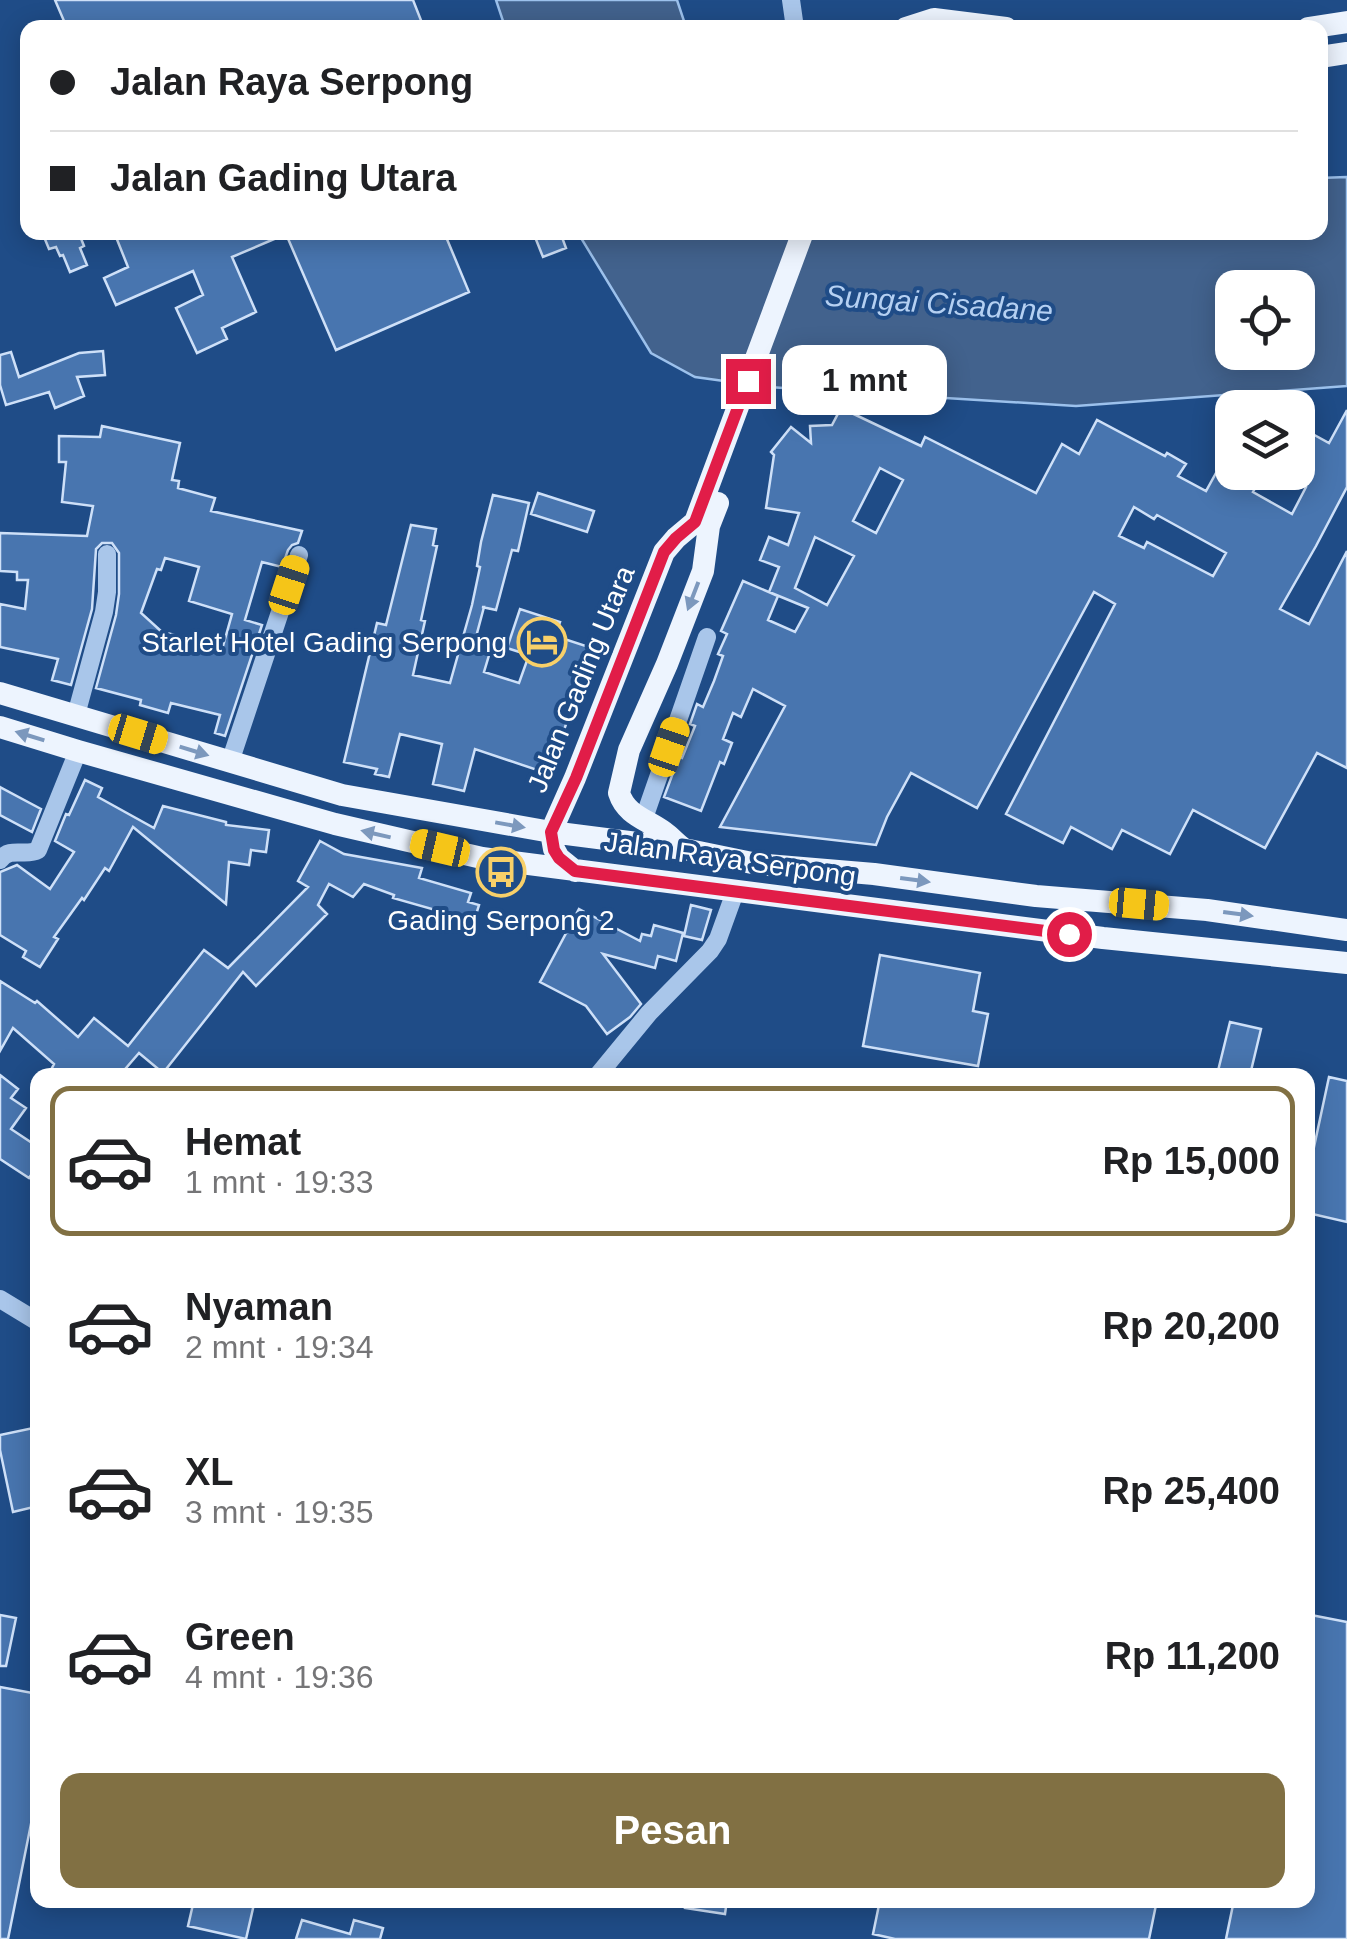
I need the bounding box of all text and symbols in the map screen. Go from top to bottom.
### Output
text: Jalan Raya Serpong [110,61,473,103]
text: Jalan Gading Utara [110,157,456,199]
map controls [1215,270,1315,490]
button: locate [1215,270,1315,370]
water label: Sungai Cisadane [824,279,1054,327]
callout: 1 mnt [783,346,948,416]
route end [726,359,771,404]
text: 1 mnt [822,362,907,398]
button: layers [1215,390,1315,490]
car [265,552,313,618]
street label: Jalan Gading Utara [521,561,641,797]
one-way arrow [684,581,700,611]
hotel icon: Starlet Hotel Gading Serpong [516,616,568,668]
place label: Starlet Hotel Gading Serpong [141,627,507,658]
car [105,711,171,757]
car [645,714,693,780]
one-way arrow [14,728,44,743]
one-way arrow [179,744,210,759]
one-way arrow [495,817,526,833]
one-way arrow [360,825,391,841]
street label: Jalan Raya Serpong [602,826,858,892]
car [407,827,473,869]
bus stop icon: Gading Serpong 2 [475,846,527,898]
one-way arrow [900,872,932,888]
car [1108,886,1170,922]
place label: Gading Serpong 2 [387,905,615,936]
one-way arrow [1223,907,1255,923]
route start [1047,912,1092,957]
icon: car [65,1116,155,1206]
text: Hemat [185,1121,301,1163]
text: Rp 15,000 [1103,1140,1280,1182]
text: 1 mnt · 19:33 [185,1164,374,1200]
icon: car [65,1281,155,1371]
text: Nyaman [185,1286,333,1328]
text: Rp 20,200 [1103,1305,1280,1347]
text: 2 mnt · 19:34 [185,1329,374,1365]
icon: car [65,1446,155,1536]
text: XL [185,1451,234,1493]
text: Rp 25,400 [1103,1470,1280,1512]
text: 3 mnt · 19:35 [185,1494,374,1530]
icon: car [65,1611,155,1701]
text: Green [185,1616,295,1658]
text: Rp 11,200 [1105,1635,1280,1677]
text: 4 mnt · 19:36 [185,1659,374,1695]
button: Pesan [60,1773,1285,1888]

